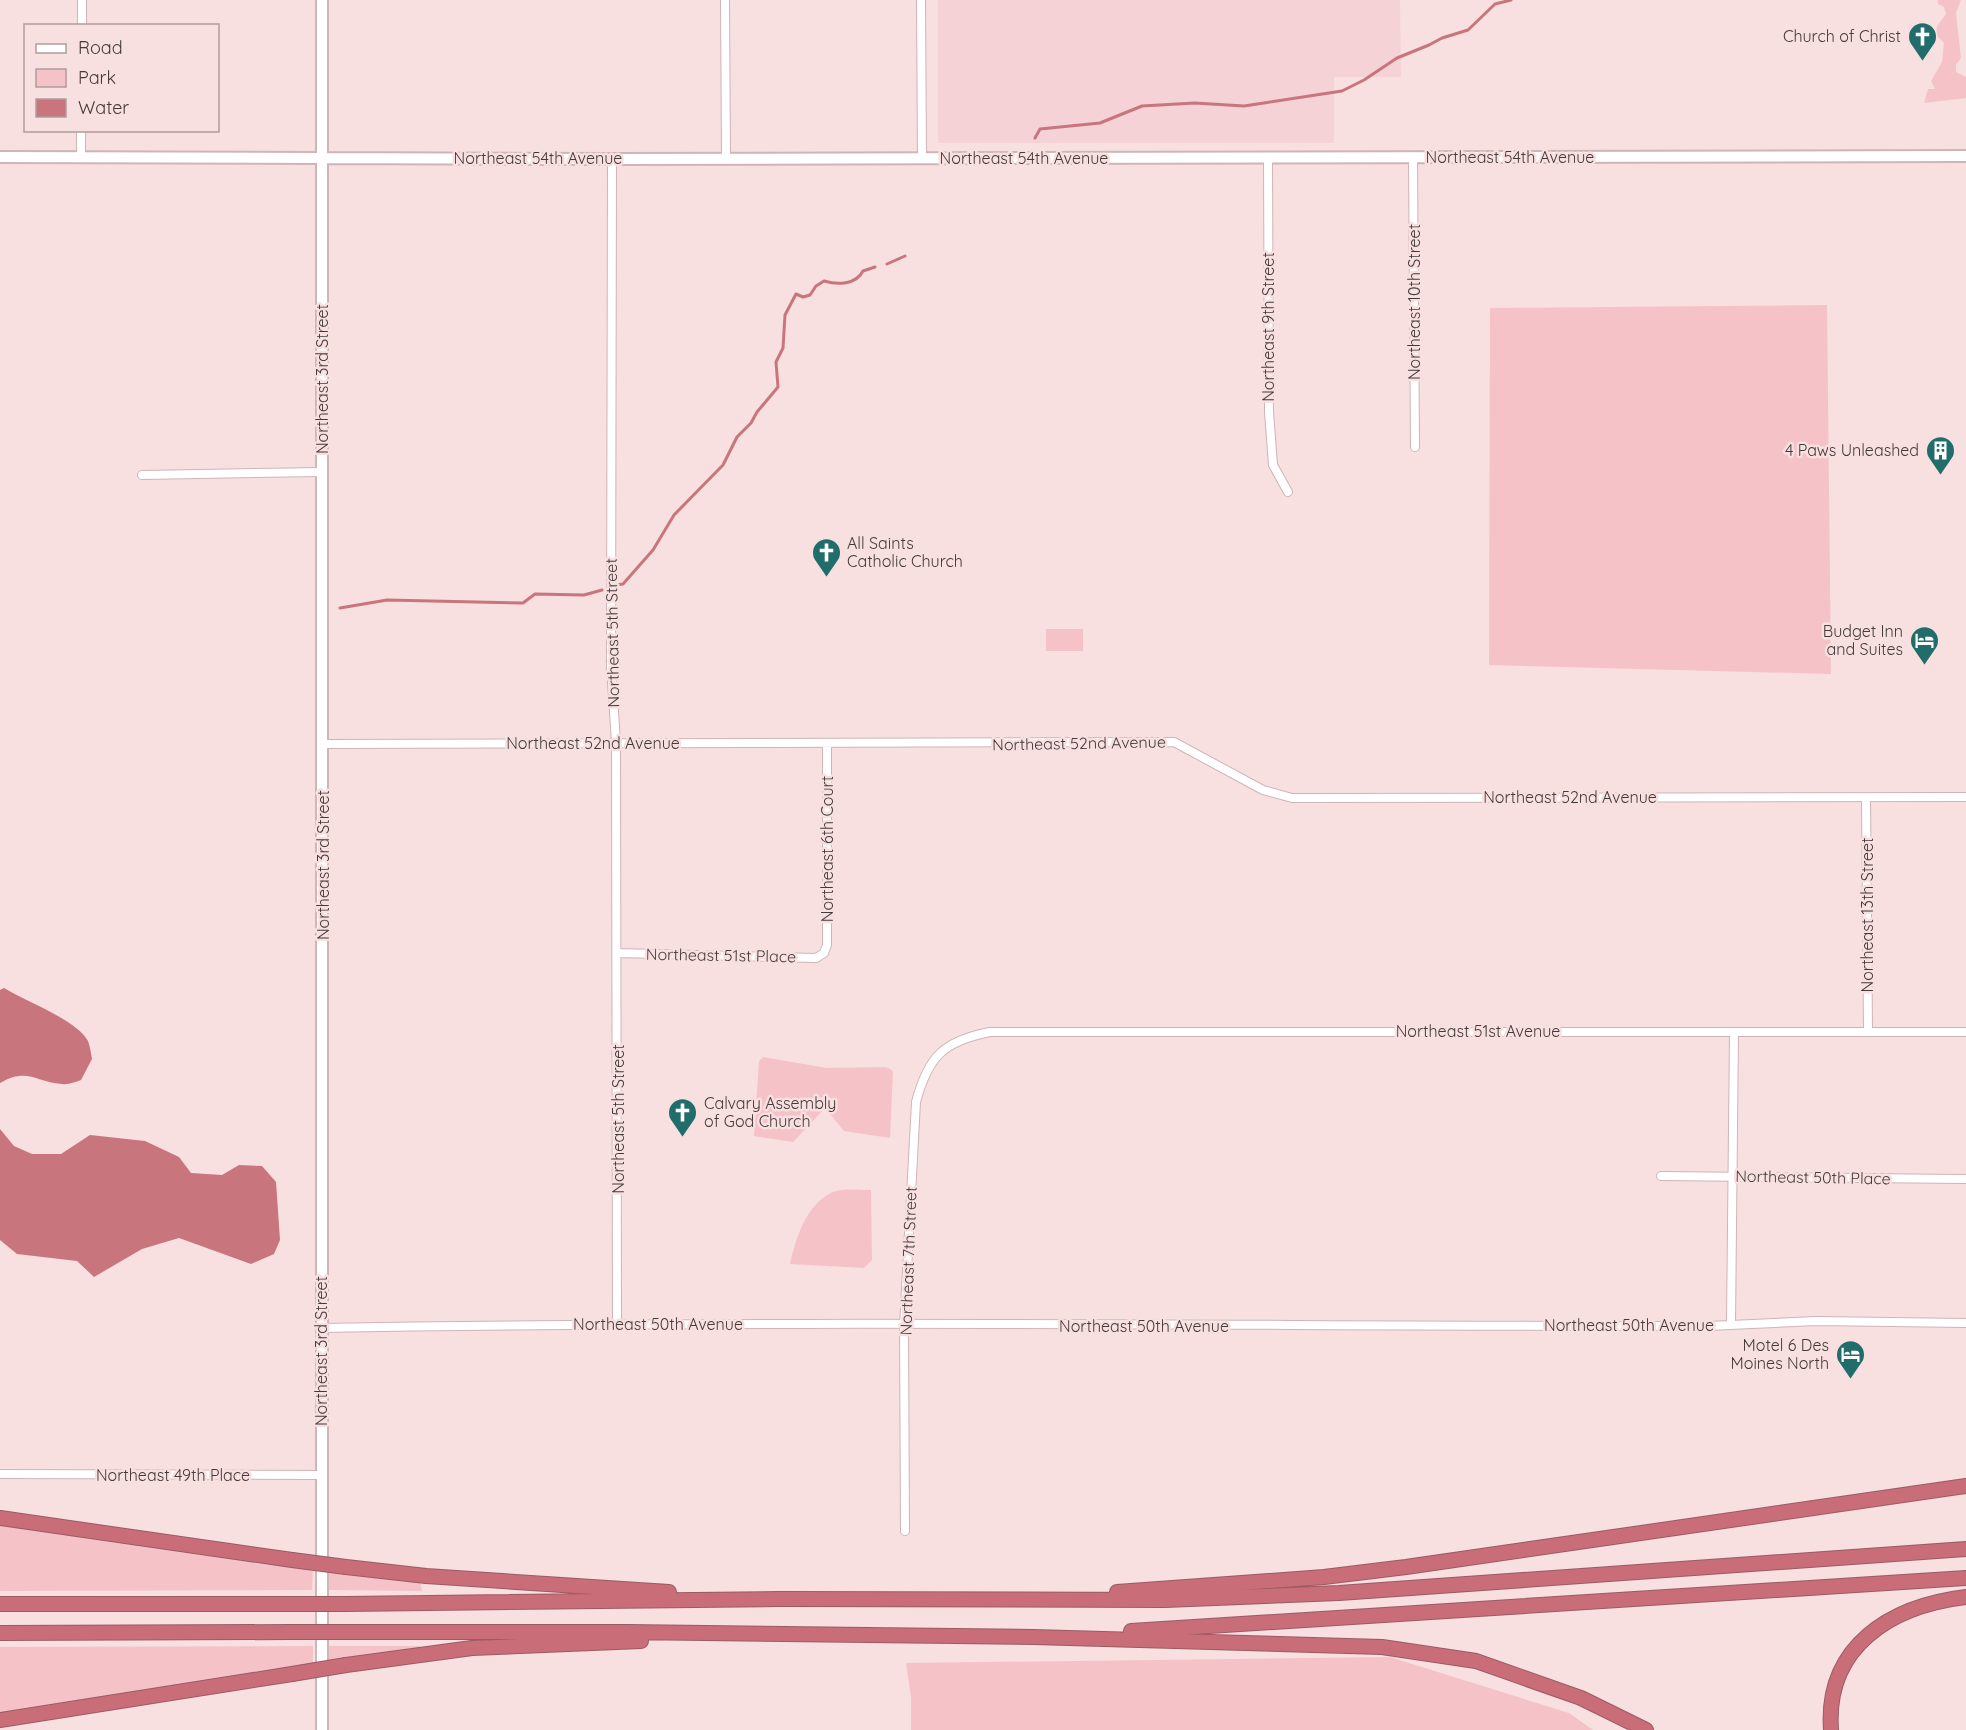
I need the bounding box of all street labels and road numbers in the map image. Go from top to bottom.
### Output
street label: Northeast 54th Avenue [1426,147,1594,167]
street label: Northeast 54th Avenue [454,148,622,168]
street label: Northeast 54th Avenue [940,148,1108,168]
street label: Northeast 10th Street [1404,224,1424,380]
street label: Northeast 9th Street [1258,252,1278,402]
street label: Northeast 3rd Street [312,304,332,454]
street label: Northeast 5th Street [601,558,623,708]
street label: Northeast 52nd Avenue [992,731,1166,755]
street label: Northeast 52nd Avenue [506,733,680,753]
street label: Northeast 6th Court [817,776,837,922]
street label: Northeast 52nd Avenue [1483,787,1657,807]
street label: Northeast 3rd Street [313,790,333,940]
street label: Northeast 13th Street [1857,838,1877,993]
street label: Northeast 51st Place [646,944,796,966]
street label: Northeast 51st Avenue [1396,1021,1560,1041]
street label: Northeast 5th Street [608,1044,628,1194]
street label: Northeast 50th Place [1735,1166,1891,1188]
street label: Northeast 7th Street [895,1186,921,1336]
street label: Northeast 3rd Street [311,1276,331,1426]
street label: Northeast 50th Avenue [573,1314,743,1334]
street label: Northeast 50th Avenue [1544,1315,1714,1335]
street label: Northeast 50th Avenue [1059,1316,1229,1336]
street label: Northeast 49th Place [96,1465,250,1485]

